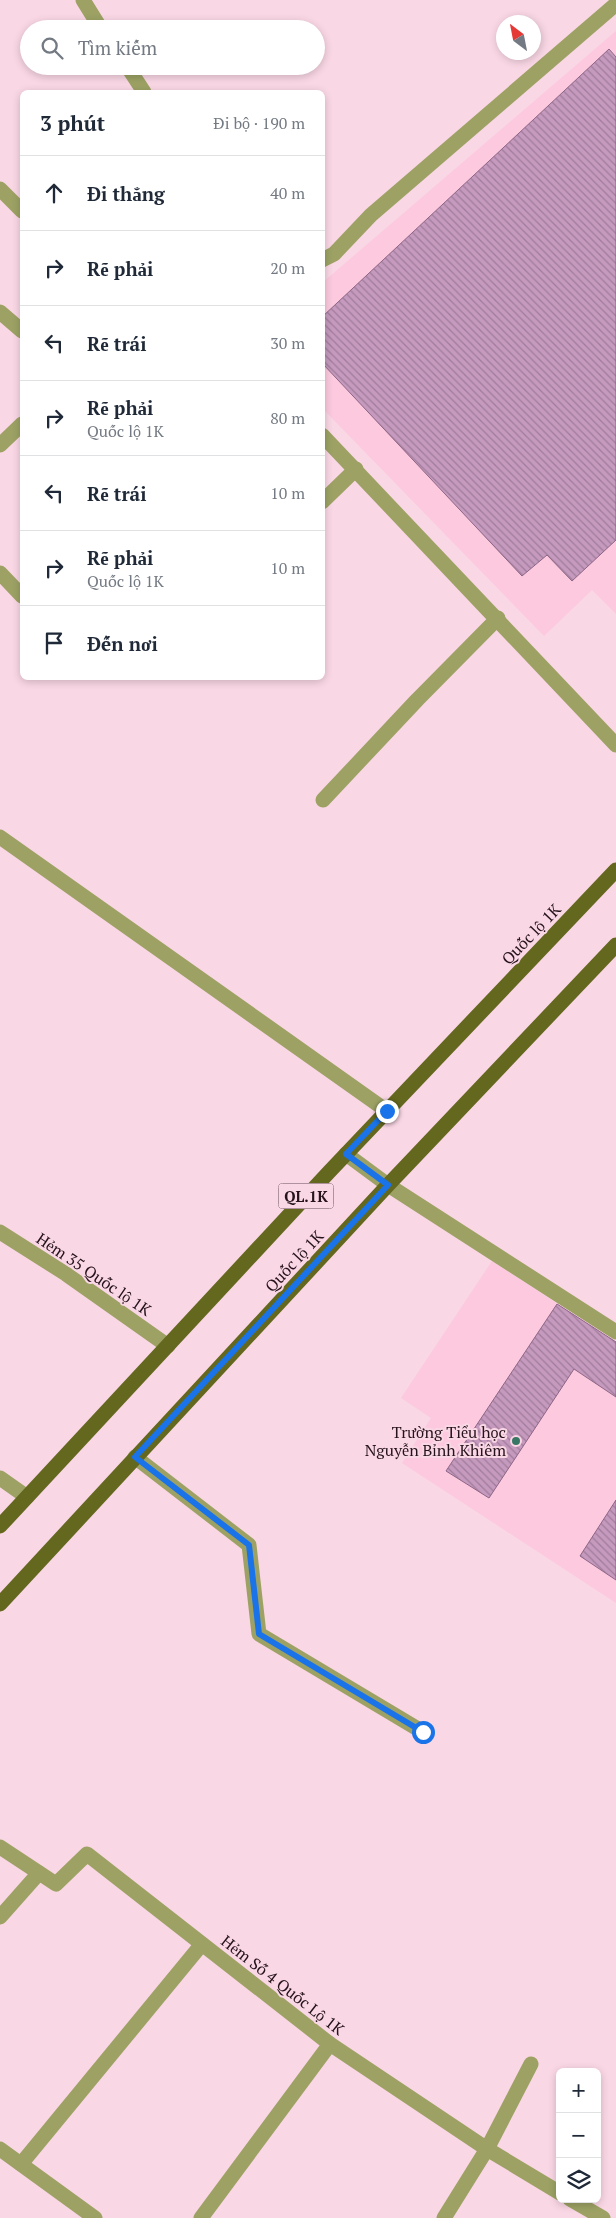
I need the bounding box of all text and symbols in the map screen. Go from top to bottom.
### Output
north arrow [496,15,541,60]
search box [20,20,325,75]
icon: search [38,34,66,62]
text: Tìm kiếm [78,35,157,60]
text: 3 phút [40,109,105,137]
text: Đi bộ · 190 m [213,112,305,134]
icon: ahead [40,179,68,207]
text: Đi thẳng [87,181,165,206]
text: 40 m [270,182,305,204]
icon: right [40,254,68,282]
text: Rẽ phải [87,256,153,281]
text: 20 m [270,257,305,279]
icon: left [40,329,68,357]
text: Rẽ trái [87,331,146,356]
text: 30 m [270,332,305,354]
text: Rẽ phải [87,395,153,420]
icon: right [40,404,68,432]
text: 80 m [270,407,305,429]
text: Quốc lộ 1K [87,420,164,442]
icon: left [40,479,68,507]
text: Rẽ trái [87,481,146,506]
text: 10 m [270,482,305,504]
text: Rẽ phải [87,545,153,570]
icon: right [40,554,68,582]
text: 10 m [270,557,305,579]
text: Quốc lộ 1K [87,570,164,592]
icon: arrive [40,629,68,657]
text: Đến nơi [87,631,158,656]
street label: Quốc lộ 1K [496,898,566,969]
route end [376,1100,399,1123]
road number: QL.1K [278,1184,334,1208]
street label: Quốc lộ 1K [260,1225,329,1297]
street label: Hẻm 35 Quốc lộ 1K [32,1227,156,1321]
place label: Trường Tiểu học Nguyễn Bỉnh Khiêm [365,1421,506,1461]
marker: Trường Tiểu học Nguyễn Bỉnh Khiêm [510,1435,522,1447]
route start [412,1721,435,1744]
street label: Hẻm Số 4 Quốc Lộ 1K [217,1930,350,2041]
map controls [556,2068,601,2203]
button: + [556,2068,601,2113]
button: − [556,2113,601,2158]
button: layers [556,2158,601,2203]

